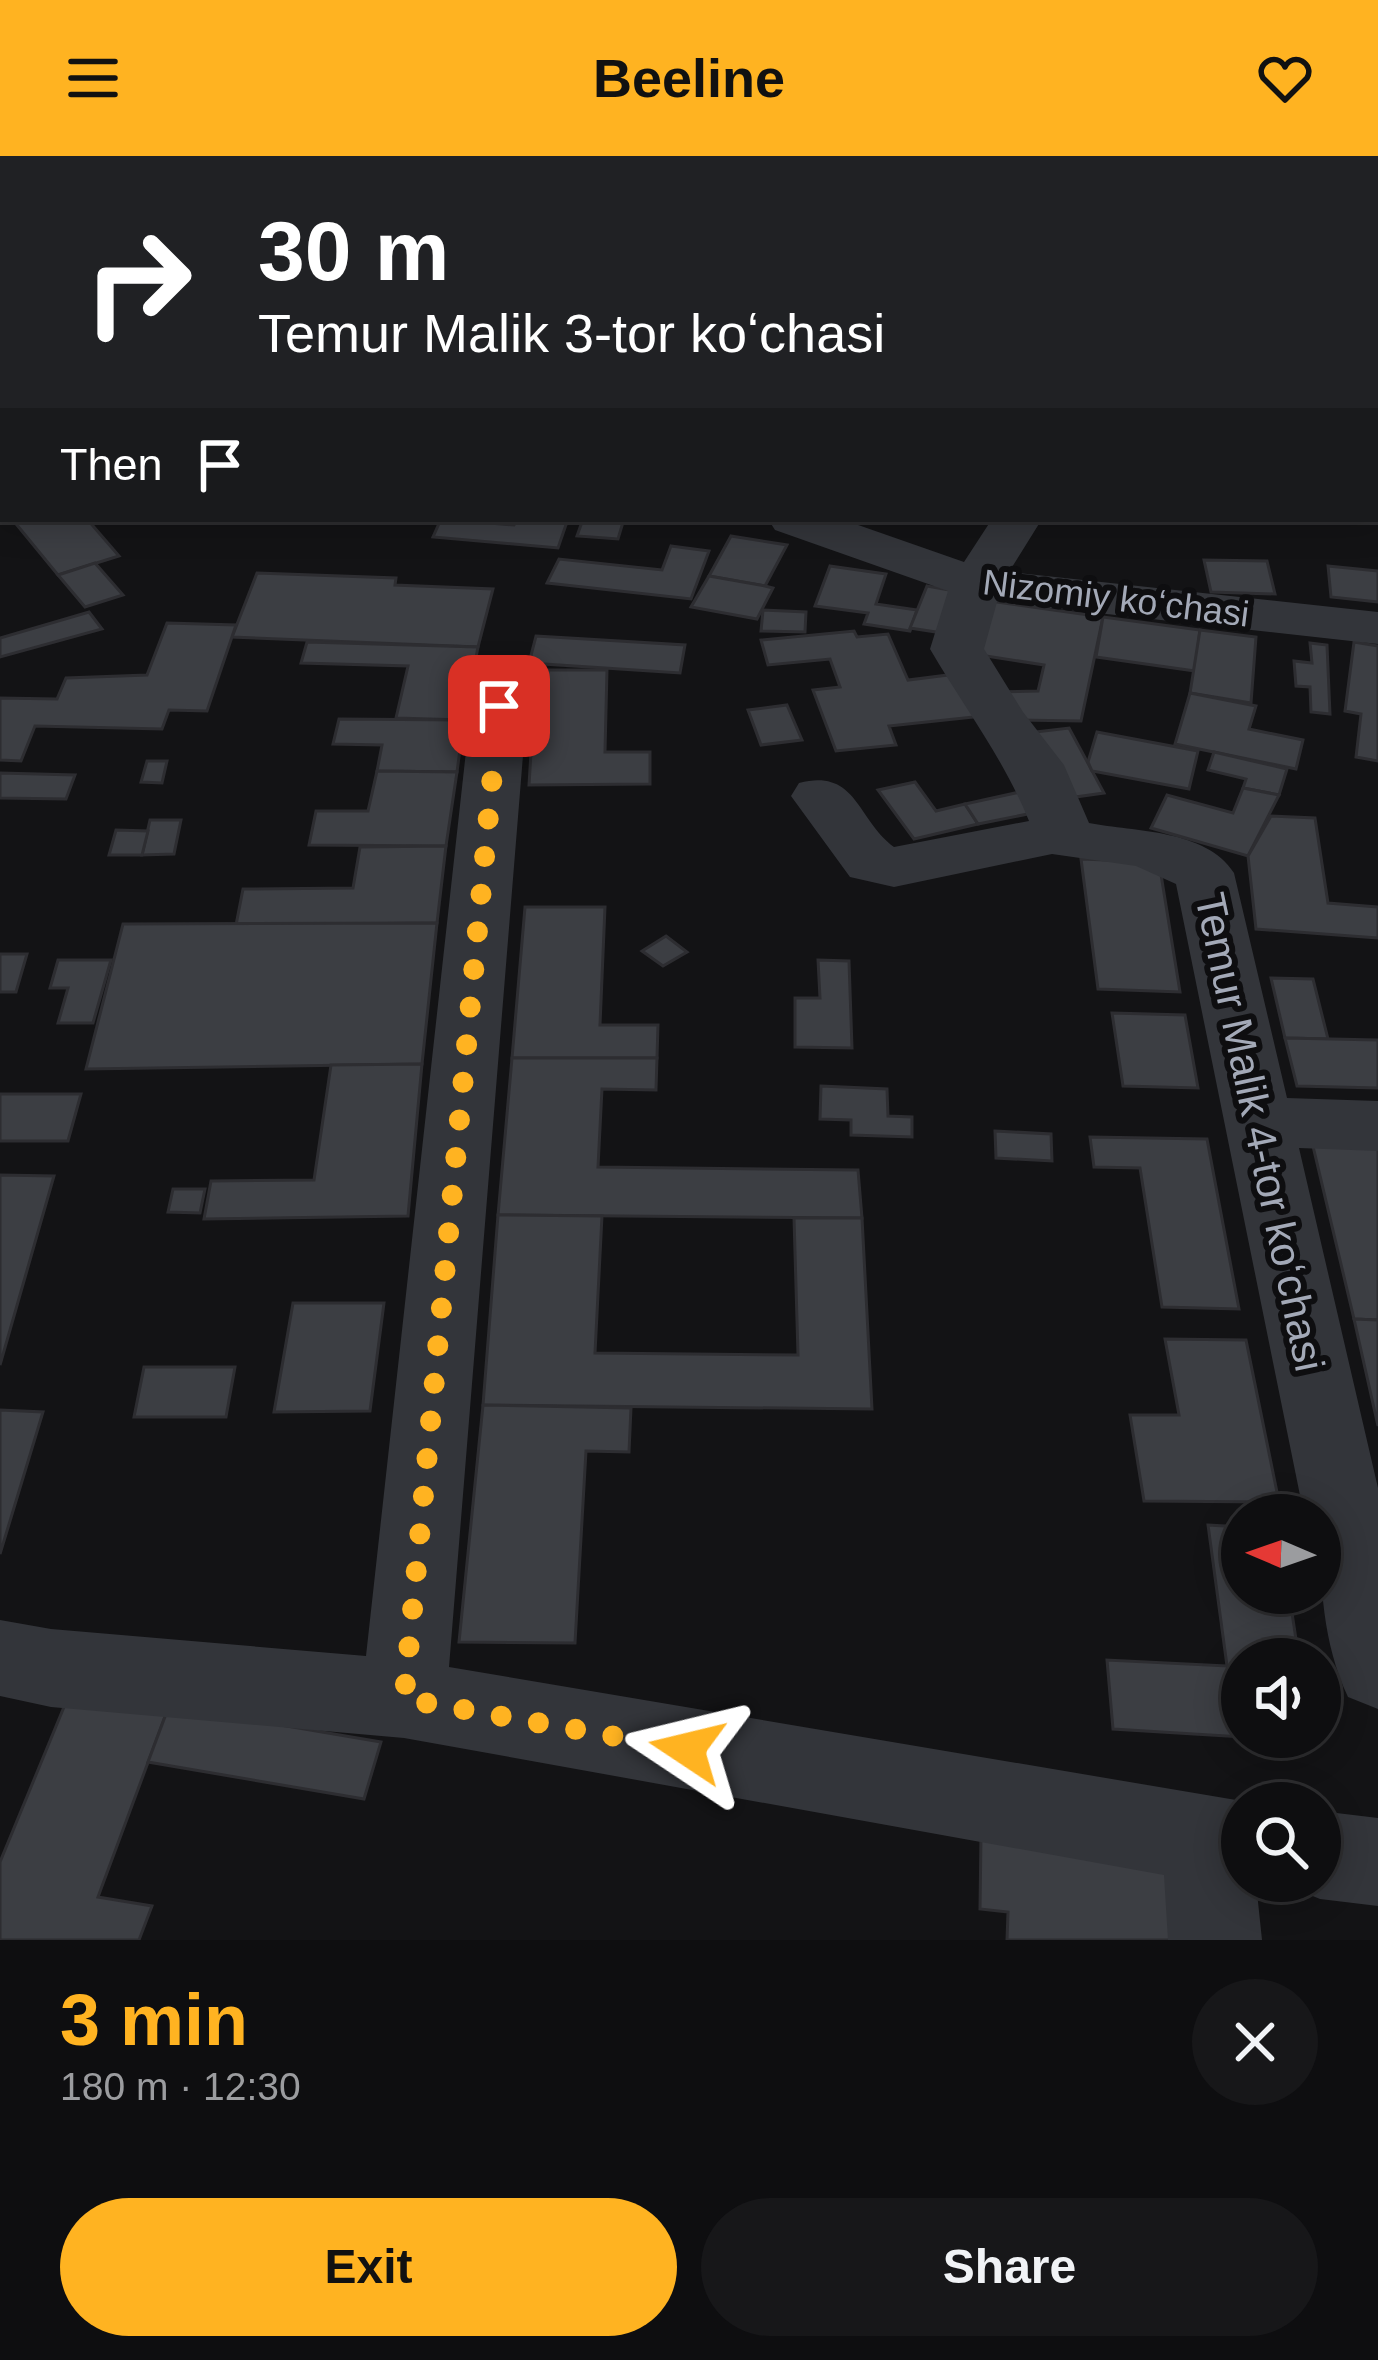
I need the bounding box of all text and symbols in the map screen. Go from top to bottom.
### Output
icon: menu [60,45,126,111]
icon: heart [1252,45,1318,111]
text: Beeline [593,48,785,108]
icon: right [60,204,216,360]
text: 30 m [258,204,449,298]
text: Temur Malik 3-tor koʻchasi [258,303,885,363]
icon: arrive [187,432,253,498]
text: Then [60,439,163,490]
street label: Nizomiy koʻchasi [980,561,1252,635]
pin [448,655,550,757]
icon: arrive [466,673,532,739]
street label: Temur Malik 4-tor koʻchasi [1186,889,1334,1375]
north arrow [1221,1494,1341,1614]
map controls [1221,1494,1341,1902]
button: sound [1221,1638,1341,1758]
position arrow [624,1686,750,1812]
button: search [1221,1782,1341,1902]
button: close [1192,1979,1318,2105]
text: 3 min [60,1980,248,2060]
text: 180 m · 12:30 [60,2065,301,2108]
button: Exit [60,2198,677,2336]
button: Share [701,2198,1318,2336]

